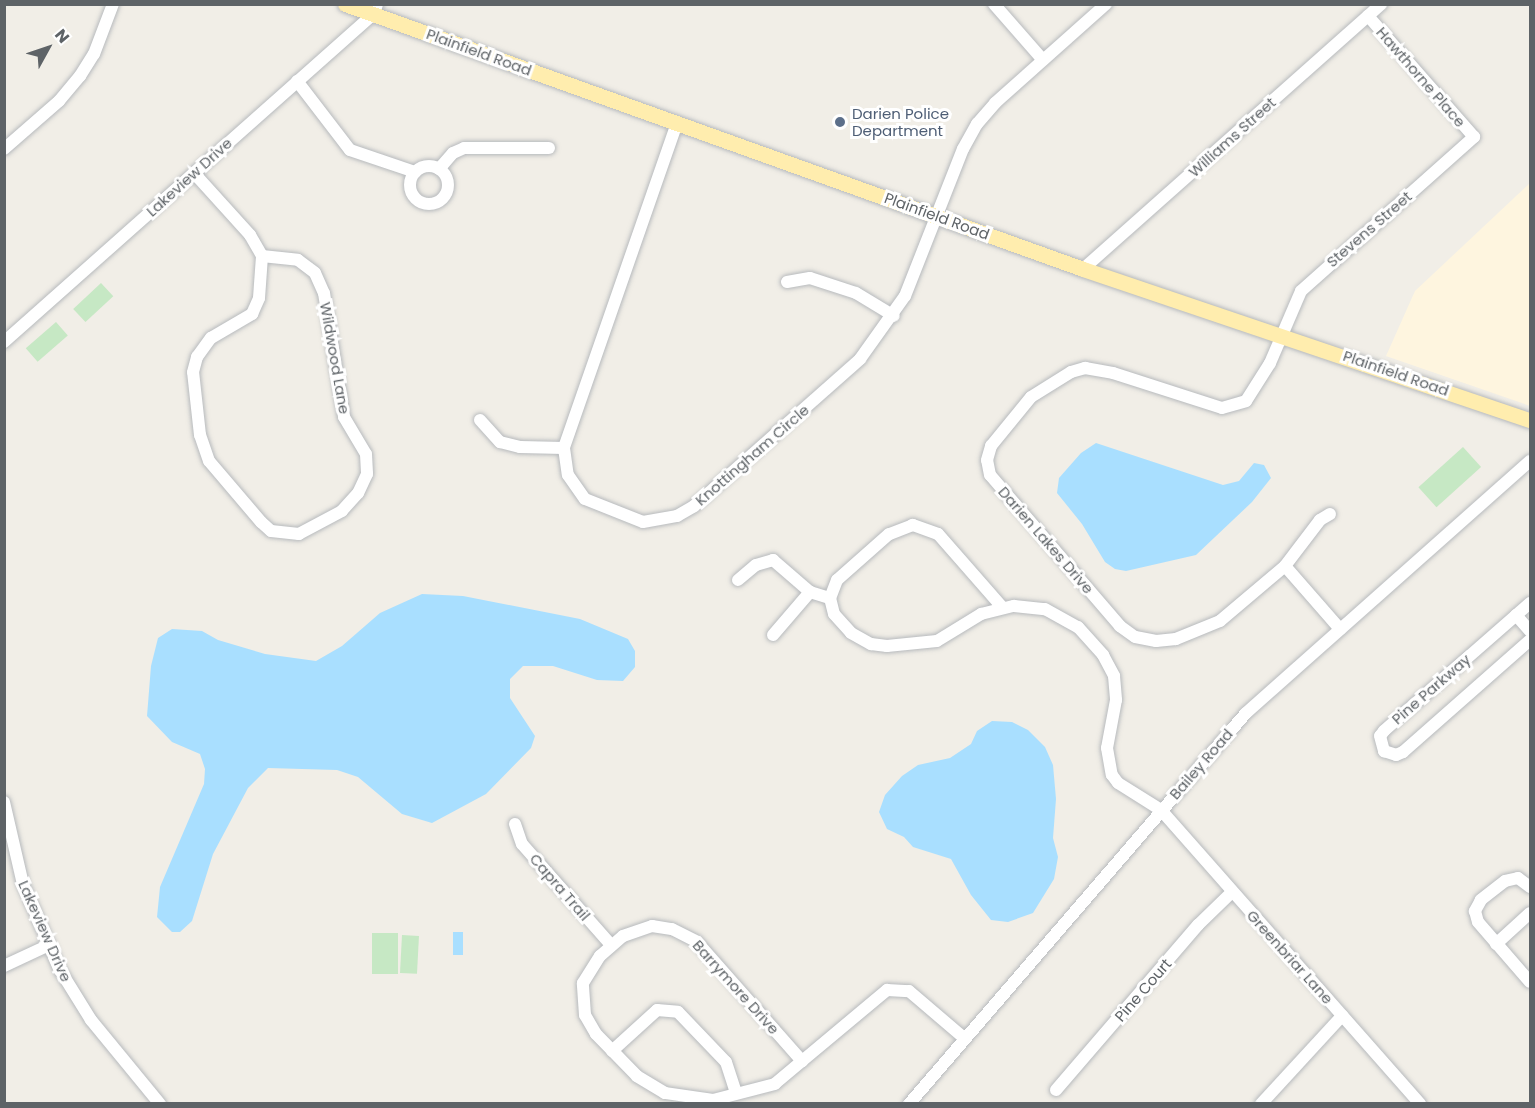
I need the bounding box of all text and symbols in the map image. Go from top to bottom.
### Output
north arrow [18,18,78,78]
street label: Hawthorne Place [1373,23,1469,131]
text: N [49,24,75,48]
street label: Plainfield Road [424,25,534,79]
street label: Williams Street [1185,93,1279,181]
place label: Darien Police Department [852,104,949,139]
marker: Darien Police Department [833,115,847,129]
street label: Lakeview Drive [142,134,236,220]
street label: Stevens Street [1323,187,1415,271]
street label: Plainfield Road [882,189,992,243]
street label: Wildwood Lane [316,301,354,415]
street label: Plainfield Road [1341,346,1451,400]
street label: Knottingham Circle [691,401,813,509]
street label: Darien Lakes Drive [995,483,1097,597]
street label: Pine Parkway [1388,650,1474,728]
street label: Bailey Road [1166,725,1236,803]
street label: Capra Trail [526,850,594,924]
street label: Lakeview Drive [15,878,75,984]
street label: Greenbriar Lane [1243,906,1337,1008]
street label: Barrymore Drive [689,936,783,1038]
street label: Pine Court [1111,955,1175,1025]

